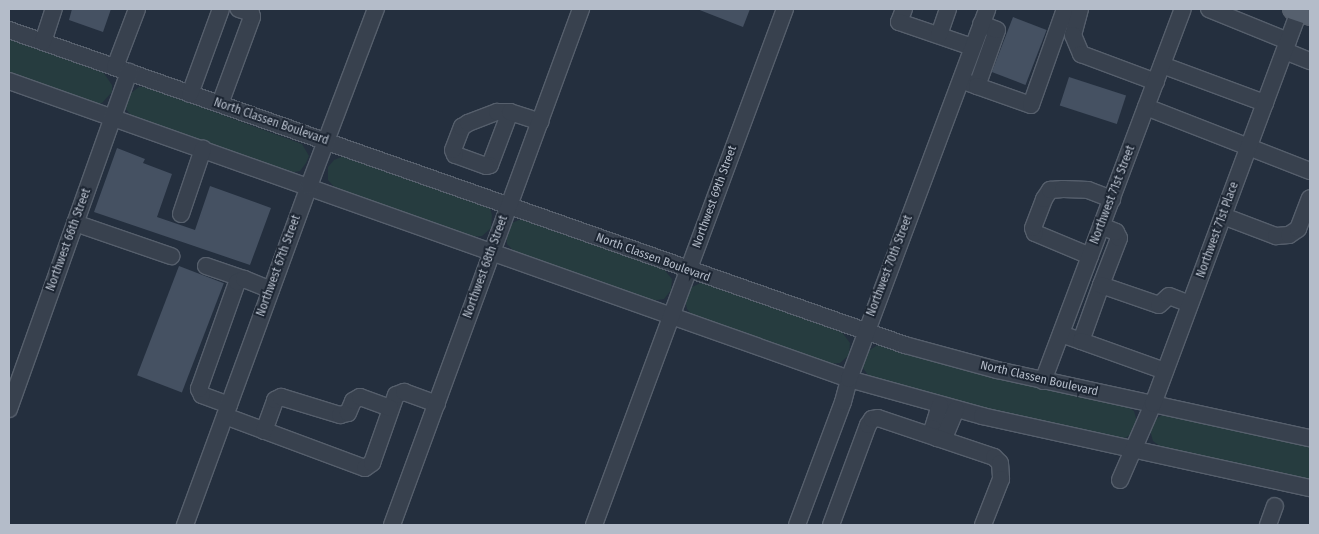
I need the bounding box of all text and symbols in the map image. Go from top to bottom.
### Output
street label: North Classen Boulevard [212,96,330,148]
street label: Northwest 69th Street [690,144,740,250]
street label: Northwest 71st Street [1088,144,1138,246]
street label: Northwest 71st Place [1194,180,1242,280]
street label: Northwest 66th Street [44,187,94,293]
street label: Northwest 67th Street [254,213,304,319]
street label: Northwest 70th Street [864,213,916,319]
street label: Northwest 68th Street [461,214,511,320]
street label: North Classen Boulevard [594,231,712,285]
street label: North Classen Boulevard [979,358,1099,400]

